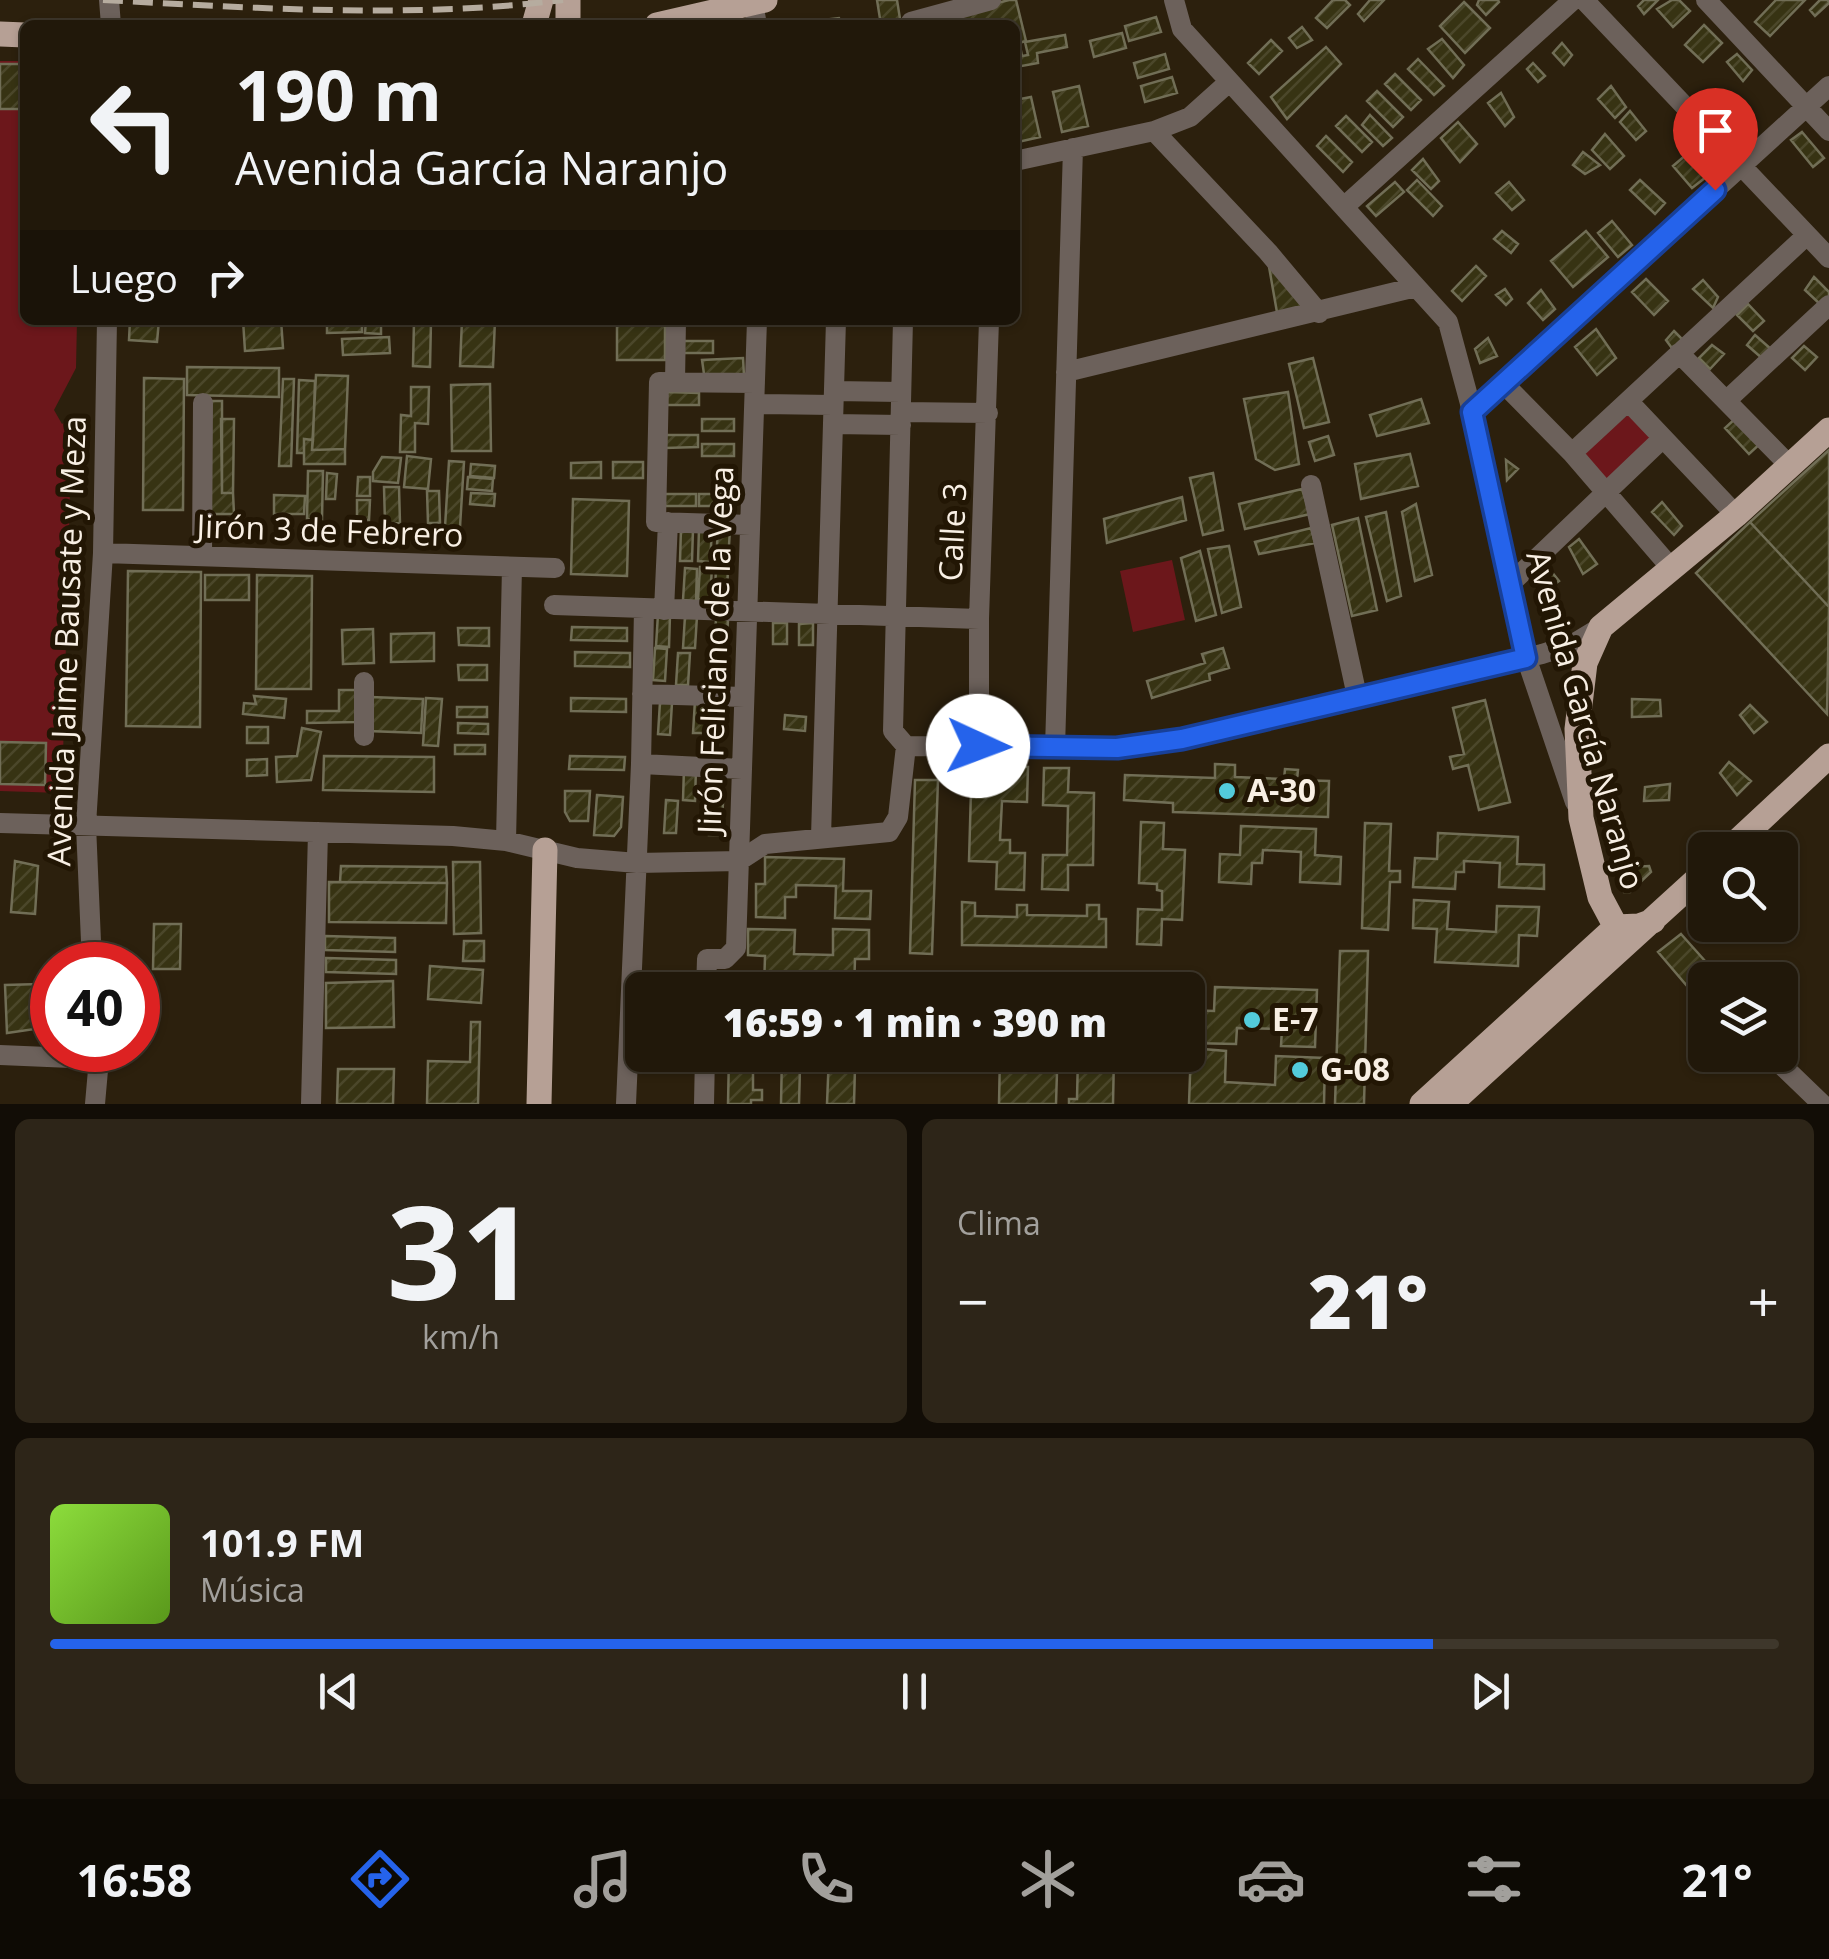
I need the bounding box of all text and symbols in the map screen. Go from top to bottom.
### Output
text: 190 m [235,46,442,142]
icon: left [70,60,200,190]
pin [1673,88,1758,191]
icon: arrive [1688,103,1743,158]
text: Avenida García Naranjo [235,137,728,198]
icon: right [198,250,253,305]
text: Luego [70,252,178,304]
street label: Avenida Jaime Bausate y Meza [36,415,95,867]
street label: Jirón Feliciano de la Vega [686,465,742,838]
street label: Calle 3 [927,482,976,582]
street label: Jirón 3 de Febrero [193,503,464,556]
street label: Avenida García Naranjo [1517,545,1655,894]
position arrow [926,694,1030,798]
place label: A-30 [1247,768,1316,811]
marker: A-30 [1216,780,1238,802]
map controls [1688,832,1798,1072]
button: search [1688,832,1798,942]
speed limit sign: 40 [30,942,160,1072]
button: layers [1688,962,1798,1072]
text: 16:59 · 1 min · 390 m [723,996,1107,1048]
place label: E-7 [1272,997,1319,1040]
marker: E-7 [1241,1009,1263,1031]
place label: G-08 [1320,1047,1390,1090]
marker: G-08 [1289,1059,1311,1081]
text: 31 [387,1161,535,1338]
text: Clima [957,1201,1041,1244]
text: 21° [1308,1249,1428,1351]
text: − [957,1263,988,1338]
text: + [1748,1263,1779,1338]
text: km/h [422,1315,500,1358]
text: 101.9 FM [200,1516,364,1568]
text: Música [200,1568,305,1611]
icon: previous [311,1664,366,1719]
icon: pause [887,1664,942,1719]
icon: next [1463,1664,1518,1719]
icon: directions [345,1844,415,1914]
icon: music [568,1844,638,1914]
icon: phone [791,1844,861,1914]
icon: climate [1013,1844,1083,1914]
icon: car [1236,1844,1306,1914]
icon: filters [1459,1844,1529,1914]
text: 16:58 [76,1849,192,1910]
text: 21° [1682,1849,1753,1910]

